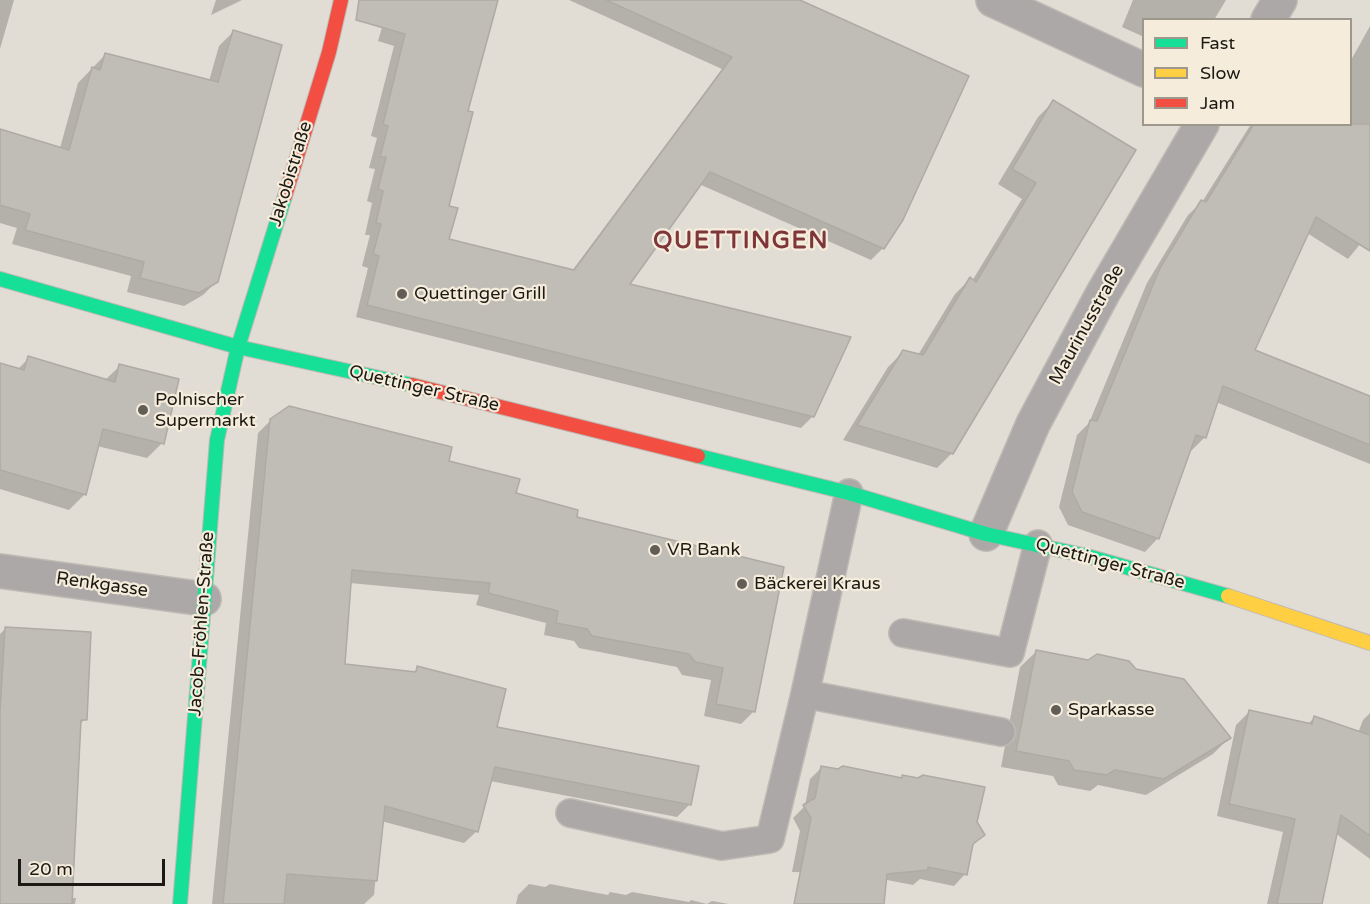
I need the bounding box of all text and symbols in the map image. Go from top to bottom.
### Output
legend [1142,18,1352,126]
text: Fast [1200,32,1235,54]
text: Slow [1200,62,1241,84]
text: Jam [1200,92,1235,114]
street label: Jakobistraße [265,119,317,229]
district label: QUETTINGEN [653,228,829,256]
street label: Maurinusstraße [1045,261,1129,389]
place label: Quettinger Grill [414,283,546,305]
marker: Quettinger Grill [395,287,409,301]
street label: Quettinger Straße [347,361,501,417]
place label: Polnischer Supermarkt [155,389,256,432]
marker: Polnischer Supermarkt [136,403,150,417]
street label: Jacob-Fröhlen-Straße [185,531,219,717]
street label: Quettinger Straße [1033,534,1187,594]
place label: VR Bank [667,539,740,561]
marker: VR Bank [648,543,662,557]
street label: Renkgasse [55,568,149,602]
place label: Bäckerei Kraus [754,573,881,595]
marker: Bäckerei Kraus [735,577,749,591]
place label: Sparkasse [1068,699,1155,721]
marker: Sparkasse [1049,703,1063,717]
scale bar [21,847,168,885]
text: 20 m [29,858,73,880]

